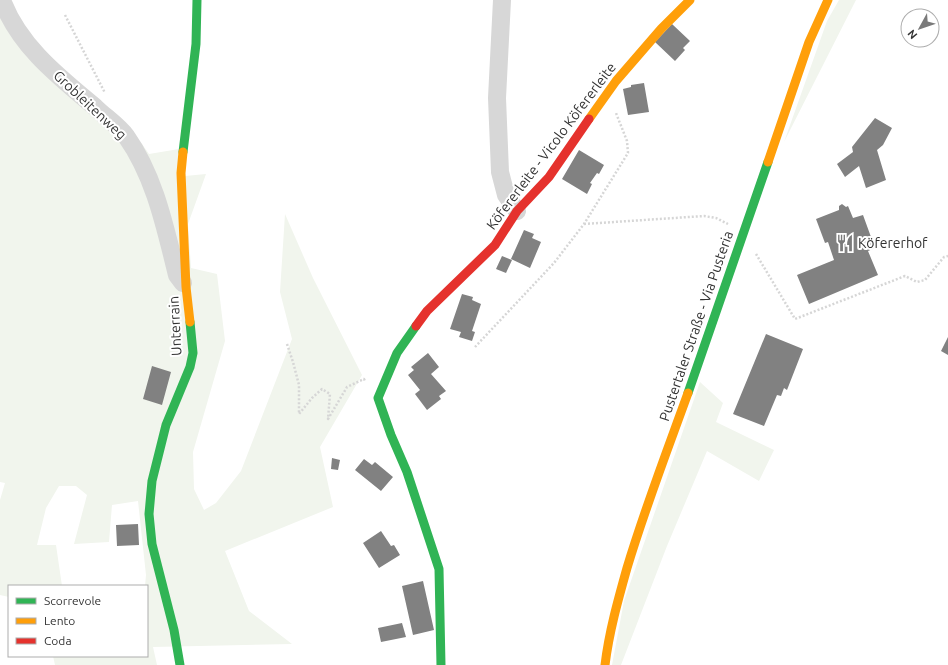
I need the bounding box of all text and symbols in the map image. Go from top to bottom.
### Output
north arrow [900,8,940,48]
text: N [905,27,920,41]
street label: Köfererleite - Vicolo Köfererleite [483,59,619,233]
street label: Grobleitenweg [50,67,130,143]
street label: Pustertaler Straße - Via Pusteria [656,229,736,423]
restaurant icon: Köfererhof [835,233,855,253]
place label: Köfererhof [858,235,928,251]
street label: Unterrain [165,296,185,356]
legend [8,585,148,657]
text: Scorrevole [44,594,101,607]
text: Lento [44,614,75,627]
text: Coda [44,634,72,647]

